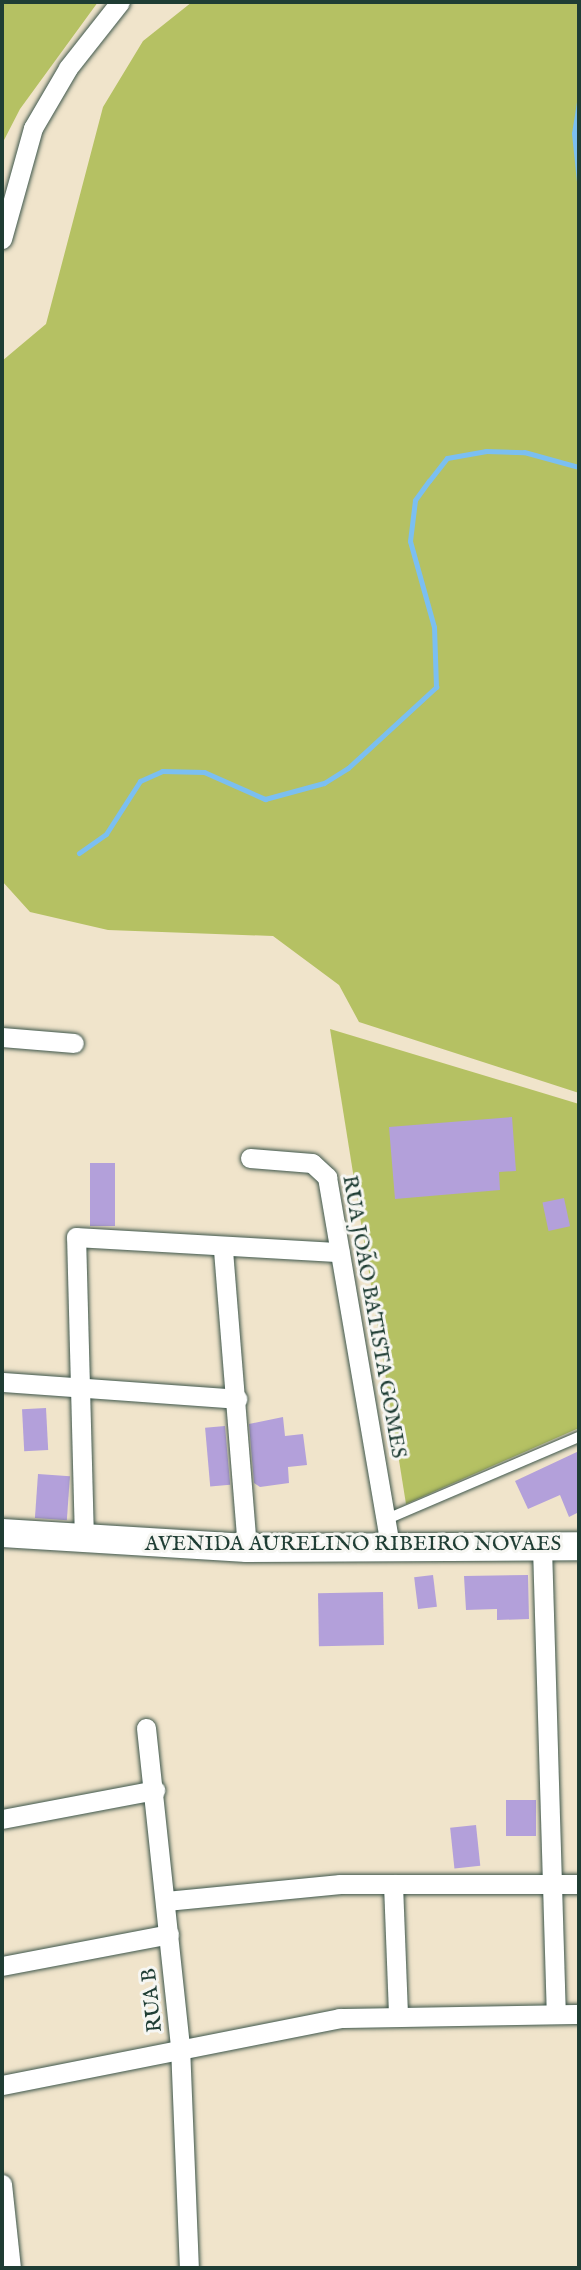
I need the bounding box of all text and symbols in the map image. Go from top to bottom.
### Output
street label: RUA JOÃO BATISTA GOMES [336,1173,410,1461]
street label: AVENIDA AURELINO RIBEIRO NOVAES [145,1532,561,1558]
street label: RUA B [137,1967,169,2033]

